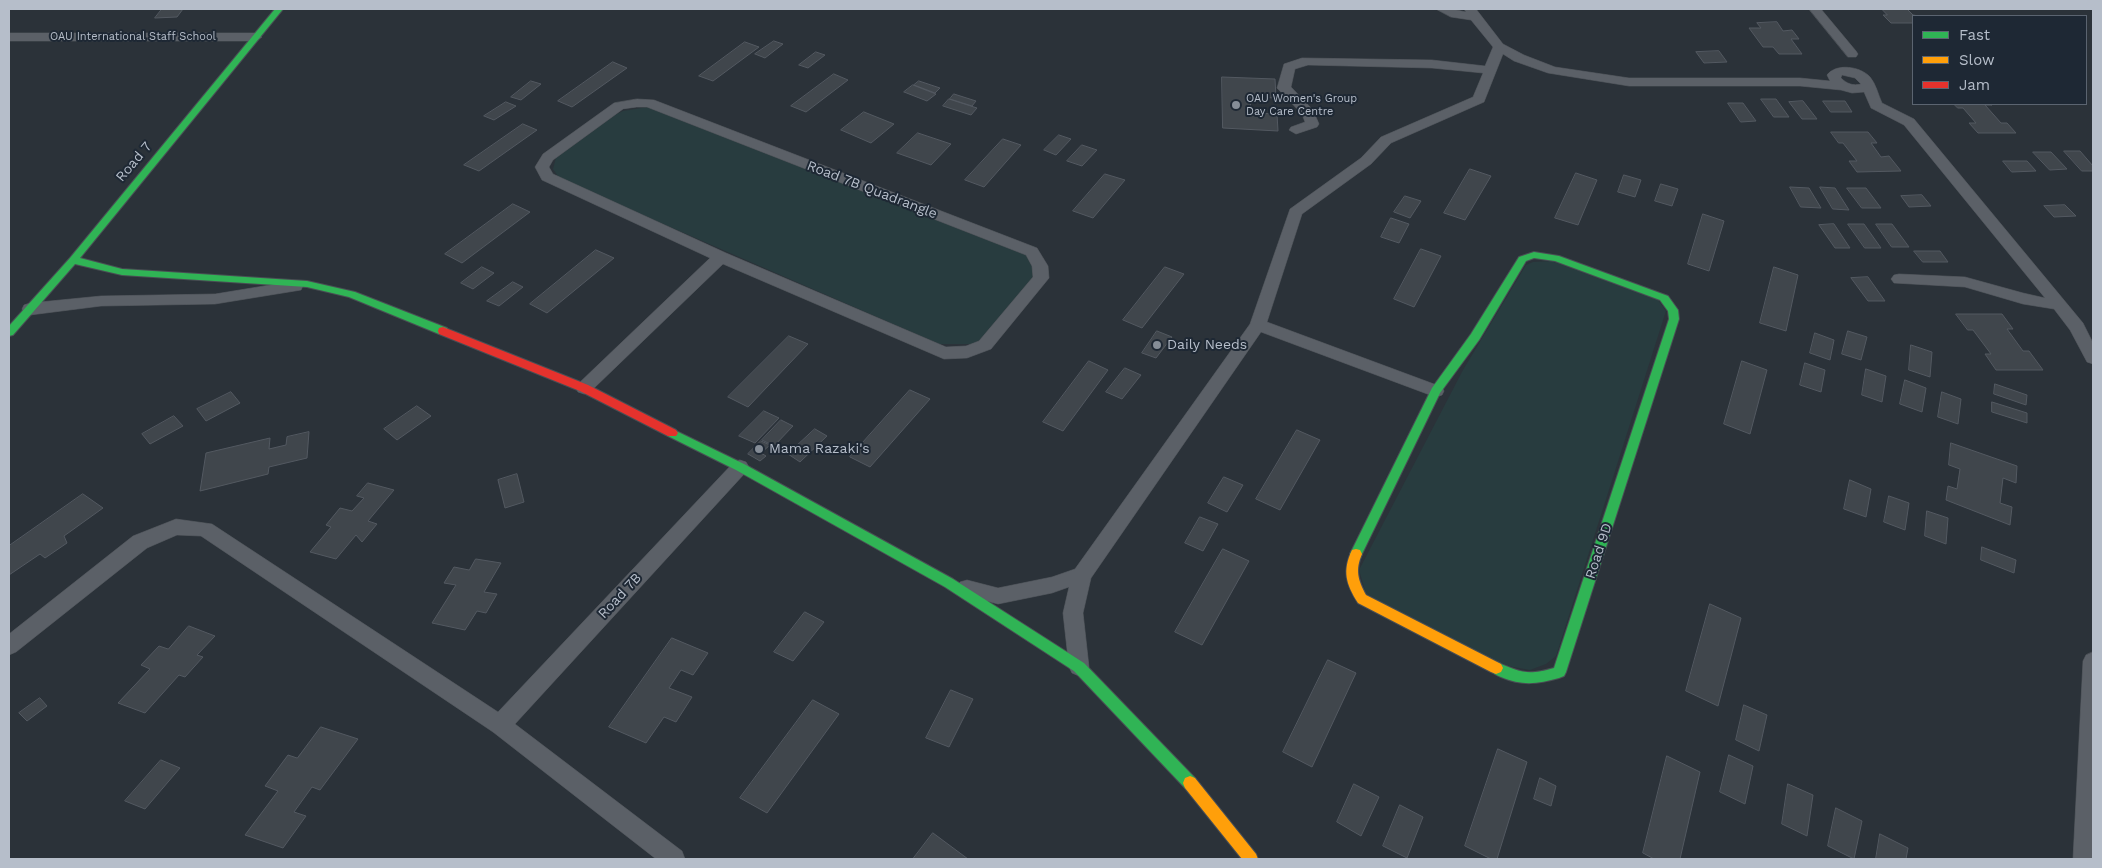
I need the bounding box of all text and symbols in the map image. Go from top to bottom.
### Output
legend [1912,15,2087,105]
text: Fast [1959,26,1990,44]
street label: OAU International Staff School [50,30,216,44]
text: Slow [1959,51,1995,69]
text: Jam [1959,76,1990,94]
place label: OAU Women's Group Day Care Centre [1246,92,1357,118]
marker: OAU Women's Group Day Care Centre [1230,99,1242,111]
street label: Road 7 [113,139,155,185]
street label: Road 7B Quadrangle [804,157,940,223]
place label: Daily Needs [1167,337,1247,353]
marker: Daily Needs [1151,339,1163,351]
place label: Mama Razaki's [769,441,870,457]
marker: Mama Razaki's [753,443,765,455]
street label: Road 9D [1582,521,1616,581]
street label: Road 7B [595,570,645,622]

